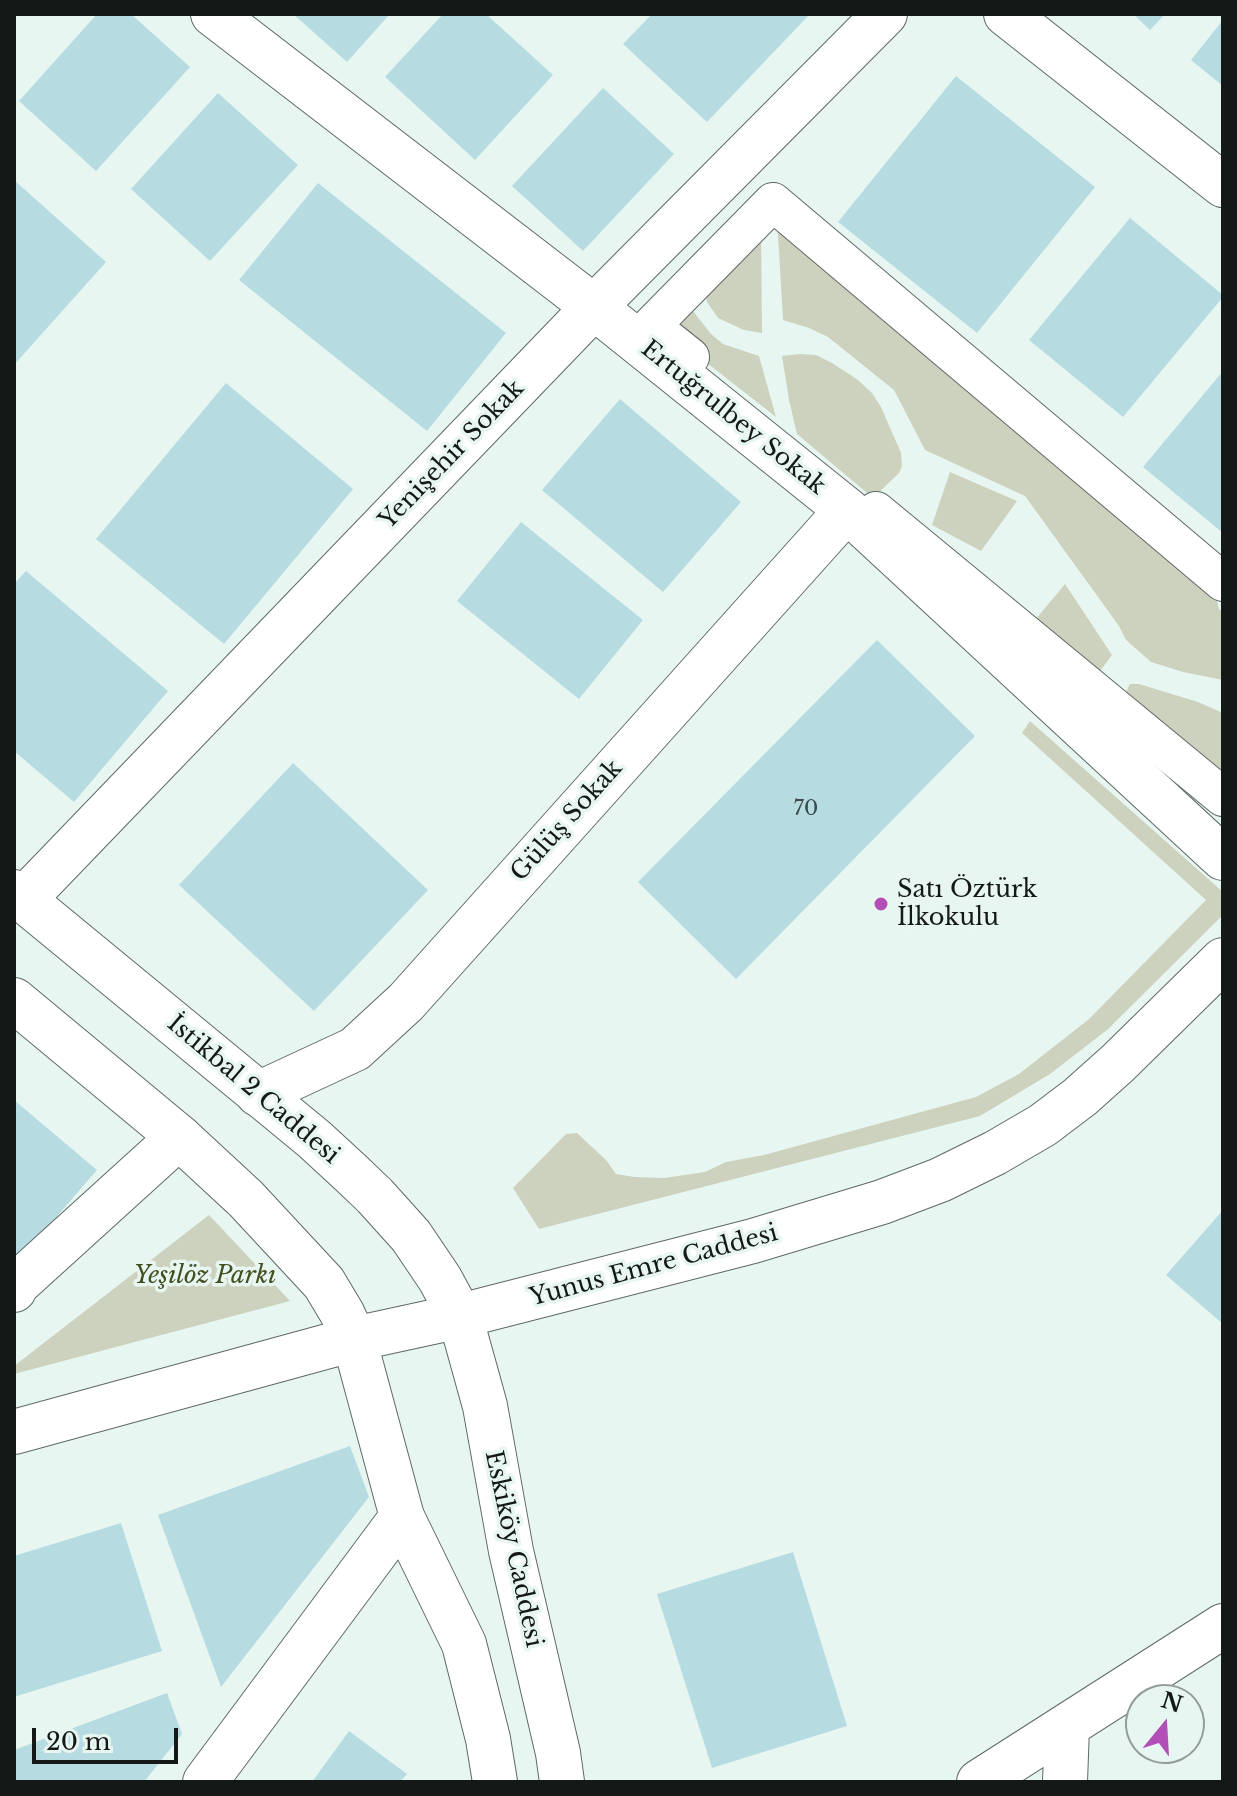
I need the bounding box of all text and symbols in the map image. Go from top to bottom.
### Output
street label: Ertuğrulbey Sokak [635,335,831,501]
street label: Yenişehir Sokak [374,375,530,535]
street label: Gülüş Sokak [505,755,629,887]
house number: 70 [794,797,818,821]
place label: Satı Öztürk İlkokulu [897,876,1037,932]
marker: Satı Öztürk İlkokulu [872,895,890,913]
street label: İstikbal 2 Caddesi [161,1010,345,1170]
street label: Yunus Emre Caddesi [527,1219,781,1313]
park label: Yeşilöz Parkı [134,1262,276,1290]
street label: Eskiköy Caddesi [478,1448,548,1650]
north arrow [1125,1684,1205,1764]
text: N [1158,1687,1186,1719]
scale bar [36,1712,182,1762]
text: 20 m [46,1727,111,1756]

